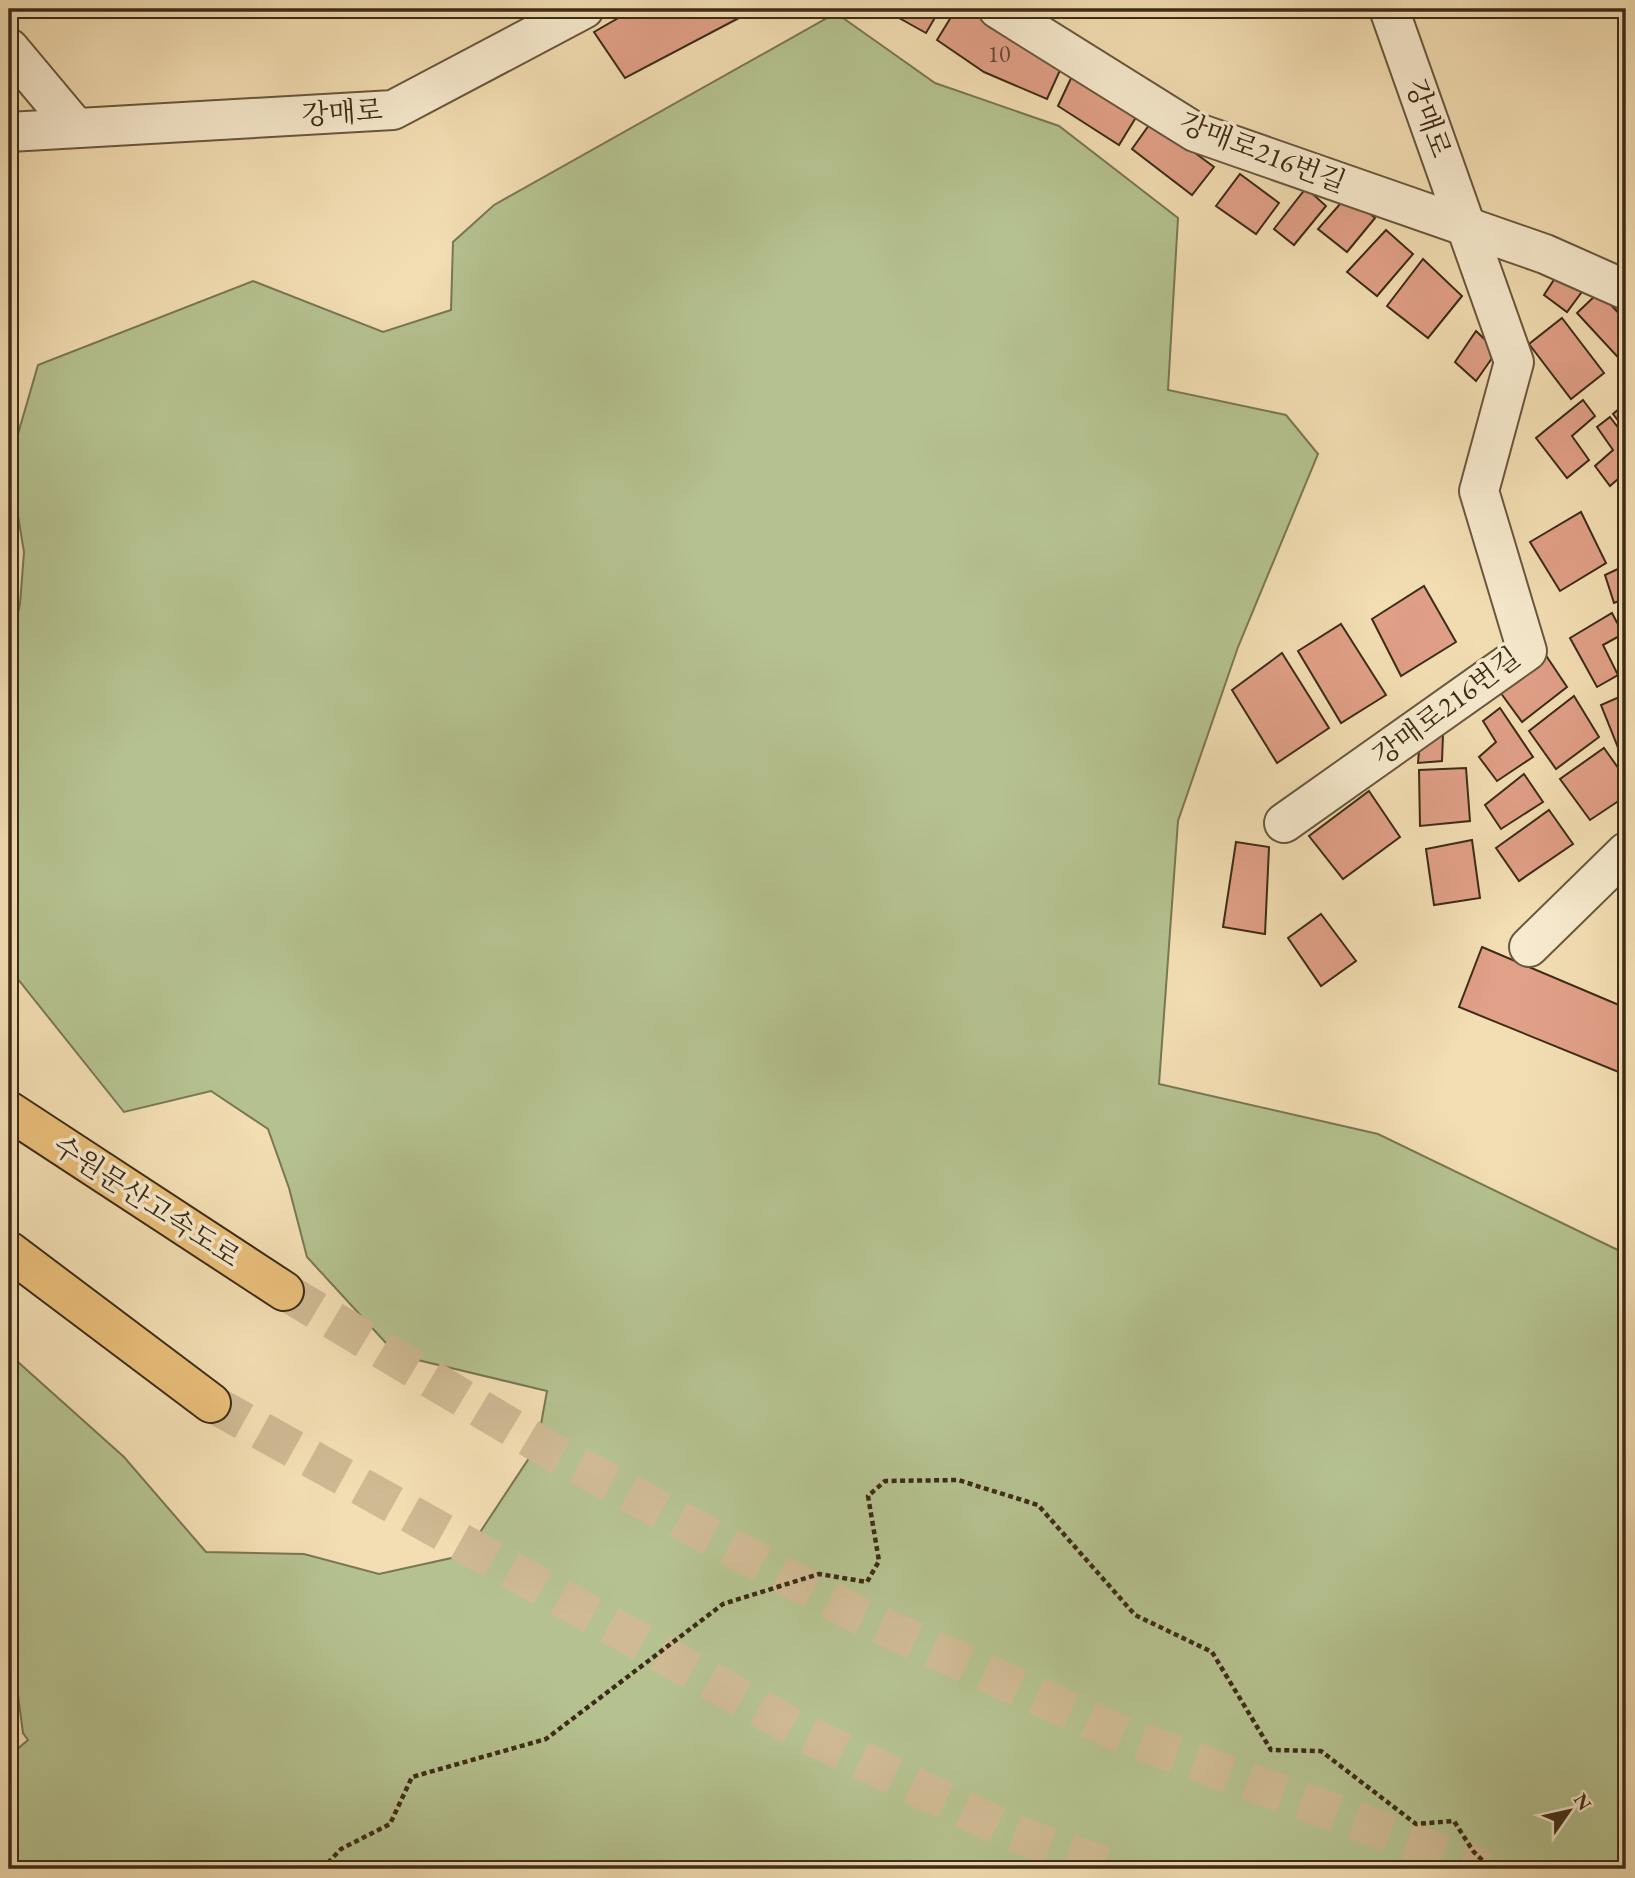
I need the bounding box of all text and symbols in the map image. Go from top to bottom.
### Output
house number: 10 [987,38,1011,69]
street label: 강매로 [1398,74,1460,162]
street label: 강매로 [300,91,384,133]
street label: 강매로216번길 [1175,104,1351,200]
street label: 강매로216번길 [1365,639,1527,773]
street label: 수원문산고속도로 [46,1127,248,1275]
north arrow [1534,1776,1604,1846]
text: N [1568,1788,1598,1816]

